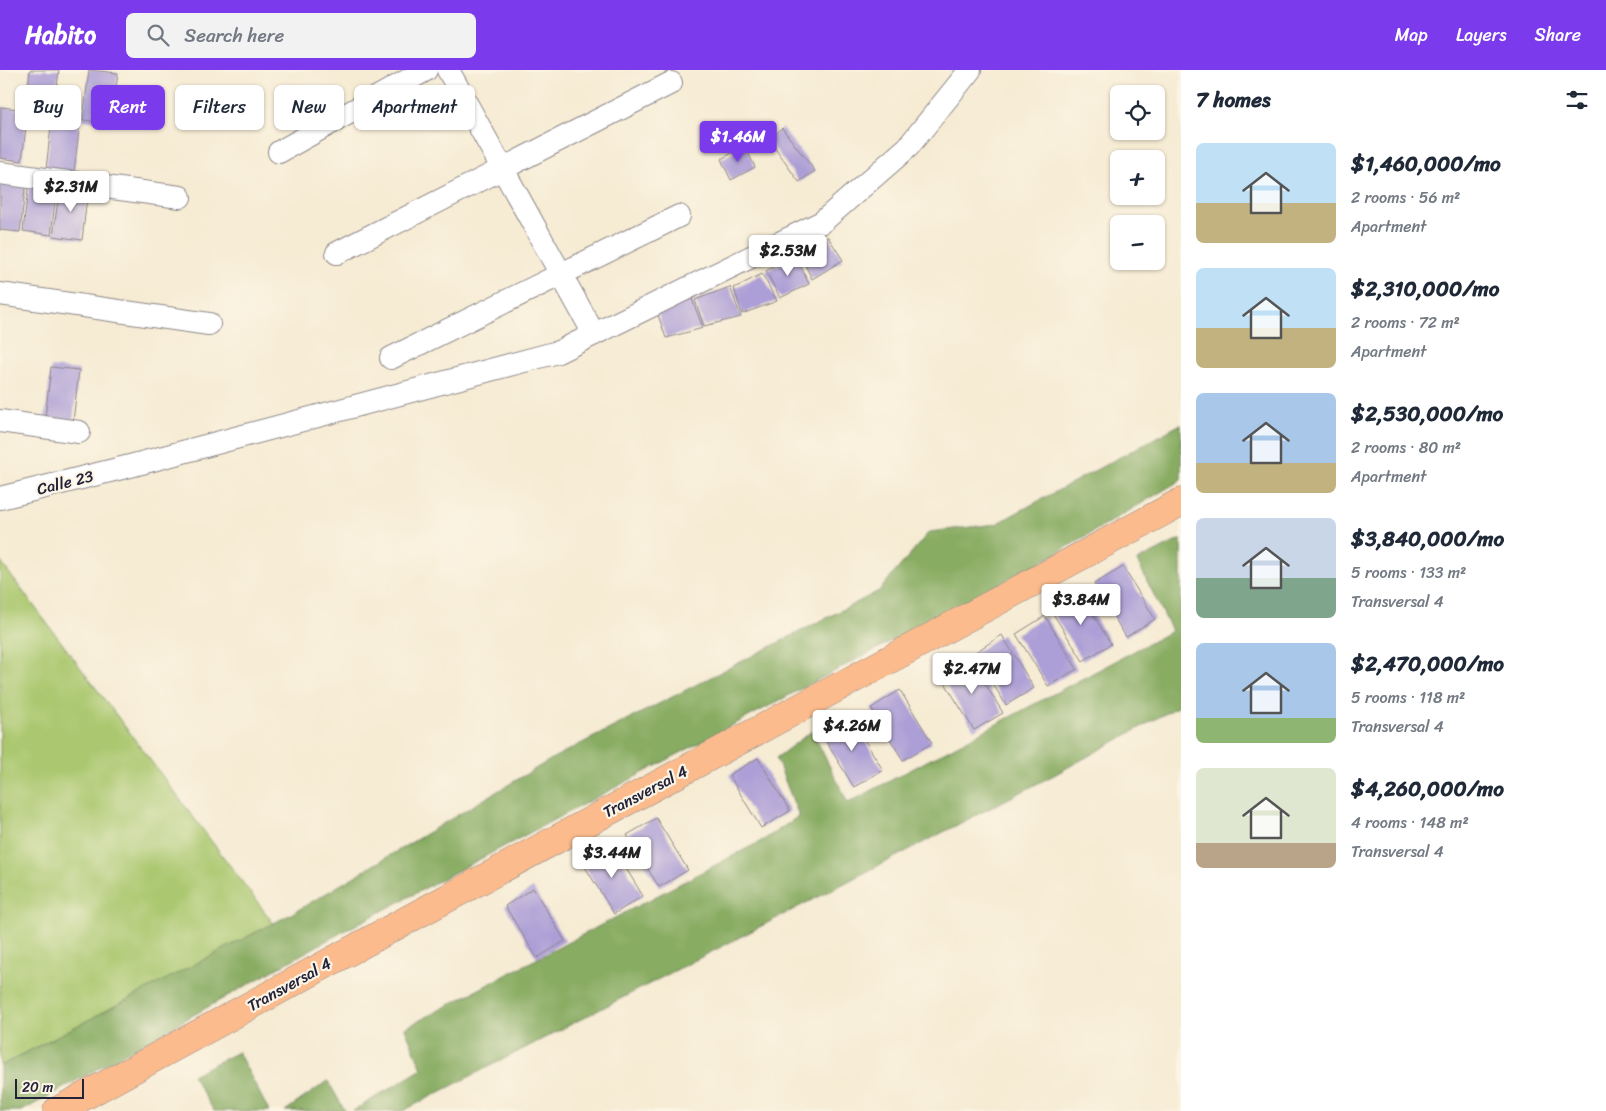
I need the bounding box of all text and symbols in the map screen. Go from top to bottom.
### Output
search box [126,13,476,58]
text: Habito [25,14,96,56]
text: Search here [184,19,284,52]
text: Map [1395,19,1428,51]
text: Layers [1456,19,1507,51]
text: Share [1535,19,1581,51]
icon: search [144,21,172,49]
text: 7 homes [1196,81,1271,119]
chip: Buy [15,85,81,130]
chip: Rent [91,85,165,130]
chip: Filters [175,85,264,130]
chip: New [274,85,344,130]
chip: Apartment [354,85,475,130]
map controls [1110,85,1165,270]
button: locate [1110,85,1165,140]
icon: filters [1563,86,1591,114]
pin: $1.46M [697,121,779,163]
text: $1.46M [711,122,765,151]
text: $1,460,000/mo [1351,145,1501,183]
button: + [1110,150,1165,205]
icon: home [1236,163,1296,223]
pin: $2.31M [30,170,112,213]
text: $2.31M [44,172,98,201]
text: 2 rooms · 56 m² [1351,183,1460,212]
text: Apartment [1351,212,1427,241]
button: − [1110,215,1165,270]
pin: $2.53M [747,234,829,277]
text: $2.53M [760,236,816,265]
text: $2,310,000/mo [1351,270,1499,308]
icon: home [1236,288,1296,348]
text: 2 rooms · 72 m² [1351,308,1460,337]
text: Apartment [1351,337,1427,366]
text: $2,530,000/mo [1351,395,1503,433]
icon: home [1236,413,1296,473]
text: 2 rooms · 80 m² [1351,433,1461,462]
street label: Calle 23 [34,461,97,504]
text: Apartment [1351,462,1427,491]
text: $3,840,000/mo [1351,520,1504,558]
icon: home [1236,538,1296,598]
text: 5 rooms · 133 m² [1351,558,1466,587]
pin: $3.84M [1040,584,1122,626]
text: $3.84M [1052,585,1110,614]
text: Transversal 4 [1351,587,1444,616]
text: $2,470,000/mo [1351,645,1504,683]
pin: $2.47M [931,652,1013,695]
text: $2.47M [943,654,1001,683]
icon: home [1236,663,1296,723]
text: 5 rooms · 118 m² [1351,683,1465,712]
pin: $4.26M [811,710,893,752]
text: $4.26M [824,711,880,740]
text: Transversal 4 [1351,712,1444,741]
street label: Transversal 4 [597,757,693,826]
text: $4,260,000/mo [1351,770,1504,808]
icon: home [1236,788,1296,848]
text: 4 rooms · 148 m² [1351,808,1469,837]
pin: $3.44M [571,836,653,879]
text: Transversal 4 [1351,837,1444,866]
text: $3.44M [583,838,641,867]
street label: Transversal 4 [242,949,337,1020]
text: 20 m [22,1075,53,1100]
scale bar [15,1076,84,1099]

